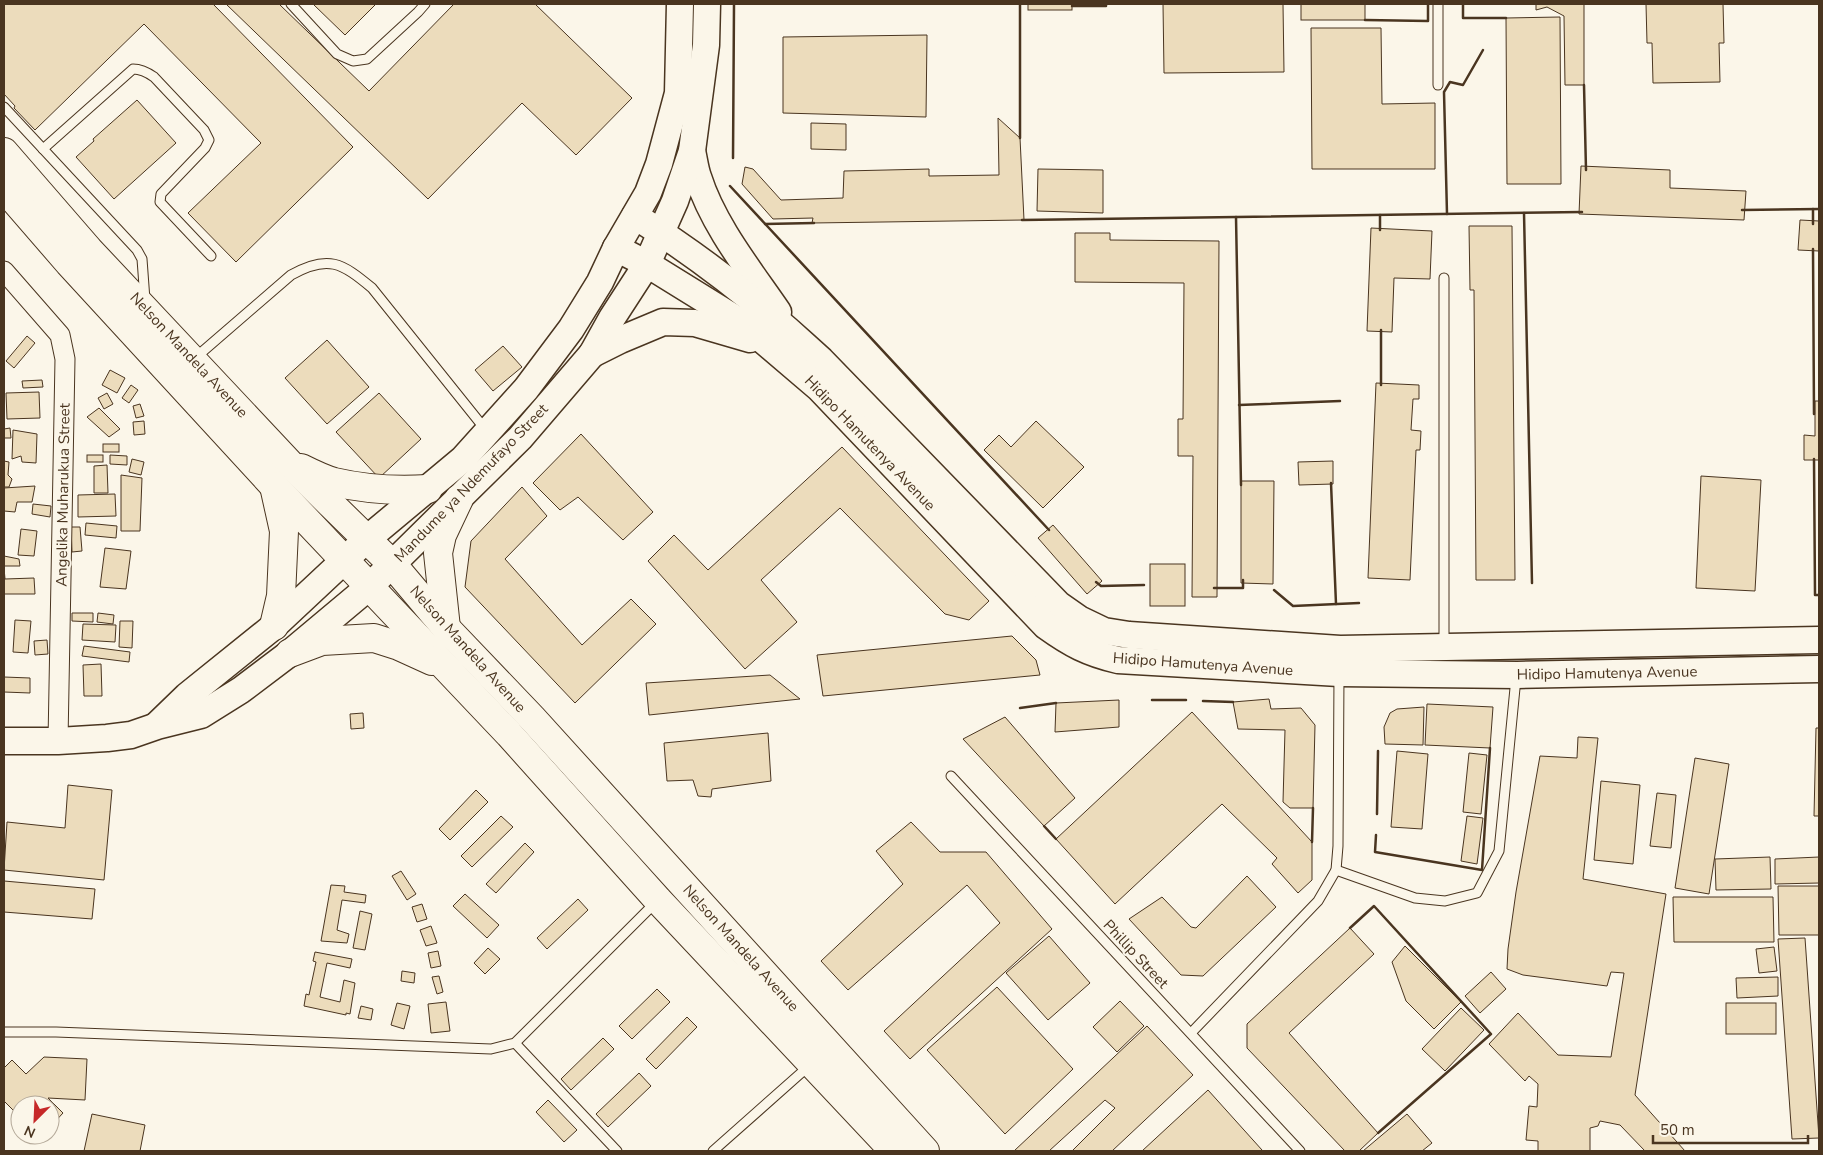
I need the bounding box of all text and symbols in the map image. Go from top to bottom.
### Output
street label: Nelson Mandela Avenue [126,288,252,422]
street label: Hidipo Hamutenya Avenue [800,371,940,515]
street label: Mandume ya Ndemufayo Street [390,399,553,567]
street label: Angelika Muharukua Street [51,402,75,587]
street label: Nelson Mandela Avenue [405,581,531,717]
street label: Hidipo Hamutenya Avenue [1112,648,1294,680]
street label: Hidipo Hamutenya Avenue [1516,661,1698,685]
street label: Nelson Mandela Avenue [678,880,804,1016]
street label: Phillip Street [1099,915,1174,993]
north arrow [10,1095,60,1145]
scale bar [1653,1112,1808,1144]
text: 50 m [1660,1120,1695,1140]
text: N [21,1121,39,1142]

